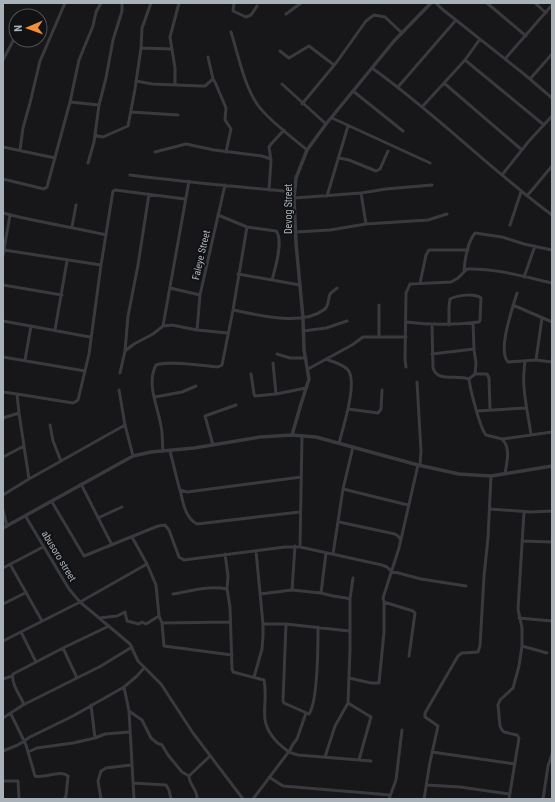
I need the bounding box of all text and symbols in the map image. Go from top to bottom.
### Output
north arrow [8,8,48,48]
text: N [12,24,25,32]
street label: Devog Street [283,184,294,234]
street label: Faleye Street [190,229,212,281]
street label: abusoro street [40,529,78,583]

